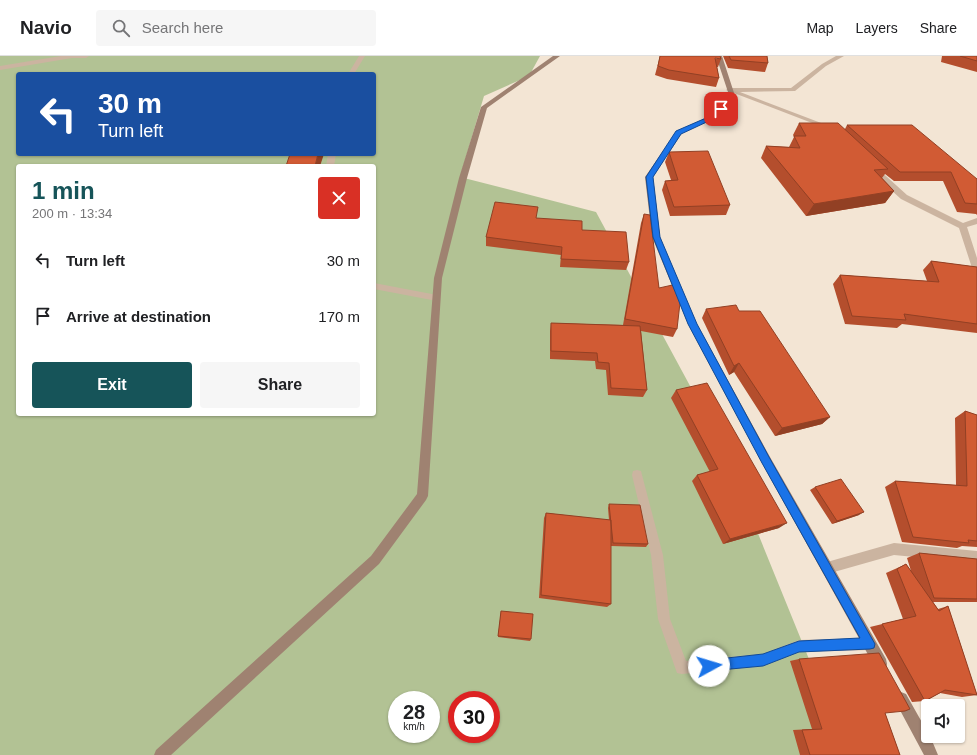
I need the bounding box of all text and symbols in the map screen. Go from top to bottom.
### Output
search box [96,10,376,46]
text: Navio [20,17,72,38]
icon: search [110,17,132,39]
text: Search here [142,19,223,36]
text: Map [806,20,834,36]
text: Layers [856,20,898,36]
text: Share [920,20,957,36]
icon: left [32,88,84,140]
text: 30 m [98,88,162,119]
pin [704,92,738,126]
icon: arrive [710,98,732,120]
text: Turn left [98,121,163,141]
text: 1 min [32,177,95,204]
button: close [318,177,360,219]
text: 200 m · 13:34 [32,206,112,221]
icon: left [32,249,54,271]
text: Turn left [66,252,125,269]
text: 30 m [327,252,360,269]
icon: arrive [32,305,54,327]
text: Arrive at destination [66,308,211,325]
text: 170 m [318,308,360,325]
button: Exit [32,362,192,408]
button: Share [200,362,360,408]
position arrow [688,645,730,687]
speed limit sign: 30 [448,691,500,743]
map controls [921,699,965,743]
button: sound [921,699,965,743]
text: 28 [403,701,425,723]
text: km/h [403,721,425,732]

